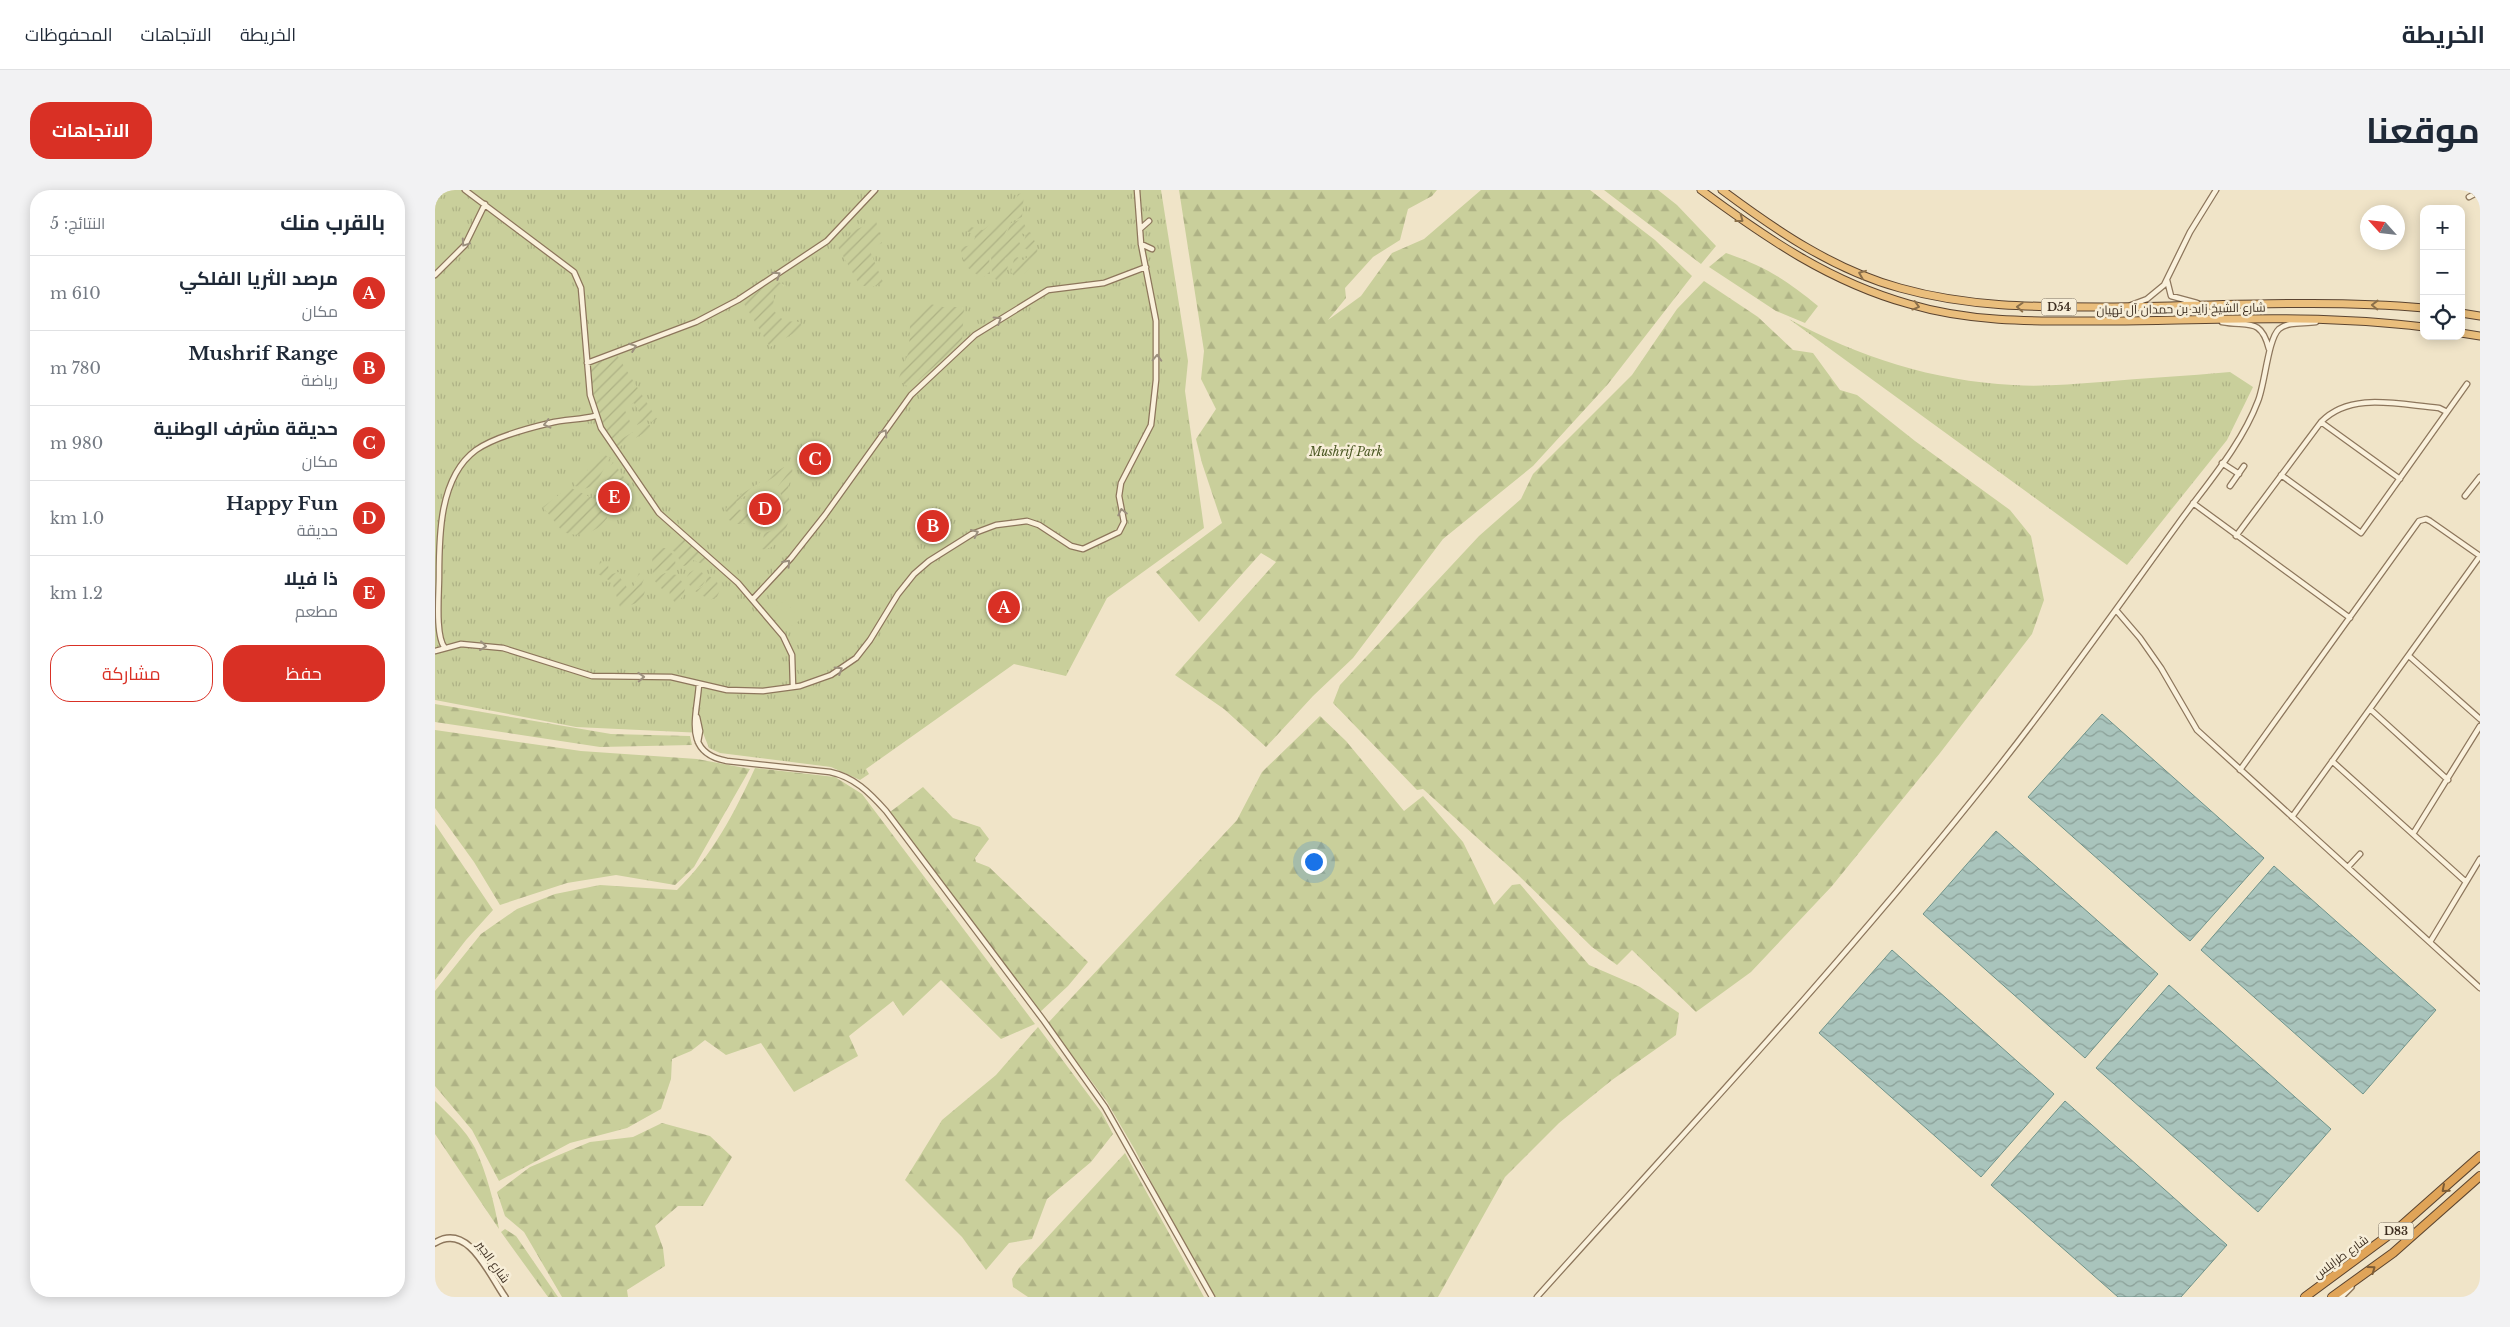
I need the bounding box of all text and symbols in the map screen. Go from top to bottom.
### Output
text: الخريطة [2402,20,2485,49]
text: المحفوظات [25,24,113,46]
text: الاتجاهات [141,24,212,46]
text: الخريطة [240,24,296,46]
button: الاتجاهات [30,102,152,159]
text: موقعنا [2366,109,2480,152]
north arrow [2360,205,2405,250]
map controls [2420,205,2465,340]
button: + [2420,205,2465,250]
text: بالقرب منك [280,210,385,236]
text: النتائج: 5 [50,213,105,233]
one-way arrow [1734,213,1744,222]
one-way arrow [462,238,471,247]
button: − [2420,250,2465,295]
text: مرصد الثريا الفلكي [179,267,338,290]
one-way arrow [1858,270,1867,281]
one-way arrow [772,272,781,281]
text: 610 m [50,283,101,303]
text: A [363,283,375,303]
button: locate [2420,295,2465,340]
road number: D54 [2041,298,2077,315]
street label: شارع الشيخ زايد بن حمدان آل نهيان [2096,300,2266,318]
one-way arrow [2371,300,2379,311]
text: مكان [302,301,338,321]
one-way arrow [1912,301,1920,311]
one-way arrow [2016,302,2024,312]
one-way arrow [993,316,1002,326]
text: Mushrif Range [188,342,338,365]
one-way arrow [628,343,636,353]
one-way arrow [1152,353,1162,361]
text: 780 m [50,358,101,378]
text: B [363,358,375,378]
text: رياضة [301,370,338,390]
text: حديقة مشرف الوطنية [154,417,338,440]
one-way arrow [544,418,552,428]
one-way arrow [878,430,888,439]
text: 980 m [50,433,103,453]
text: C [362,433,376,453]
pin: C [799,440,831,478]
park label: Mushrif Park [1308,444,1383,459]
text: مكان [302,451,338,471]
pin: E [598,478,630,516]
pin: D [749,490,781,528]
text: Happy Fun [226,492,338,515]
pin: B [917,507,949,545]
one-way arrow [1117,507,1128,516]
text: 1.0 km [50,508,104,528]
text: D [362,508,376,528]
text: حديقة [297,520,338,540]
one-way arrow [970,528,979,539]
one-way arrow [781,560,790,569]
text: ذا فيلا [284,567,338,590]
text: 1.2 km [50,583,103,603]
text: E [363,583,375,603]
pin: A [988,588,1020,626]
text: مطعم [295,601,338,621]
one-way arrow [479,640,487,651]
button: مشاركة [50,645,213,702]
button: حفظ [223,645,385,702]
one-way arrow [833,667,842,677]
one-way arrow [637,672,645,683]
your location [1301,849,1327,875]
one-way arrow [2441,1184,2450,1193]
road number: D83 [2379,1222,2413,1240]
street label: شارع طرابلس [2310,1232,2372,1282]
street label: شارع الجير [472,1237,513,1286]
one-way arrow [2366,1265,2375,1275]

